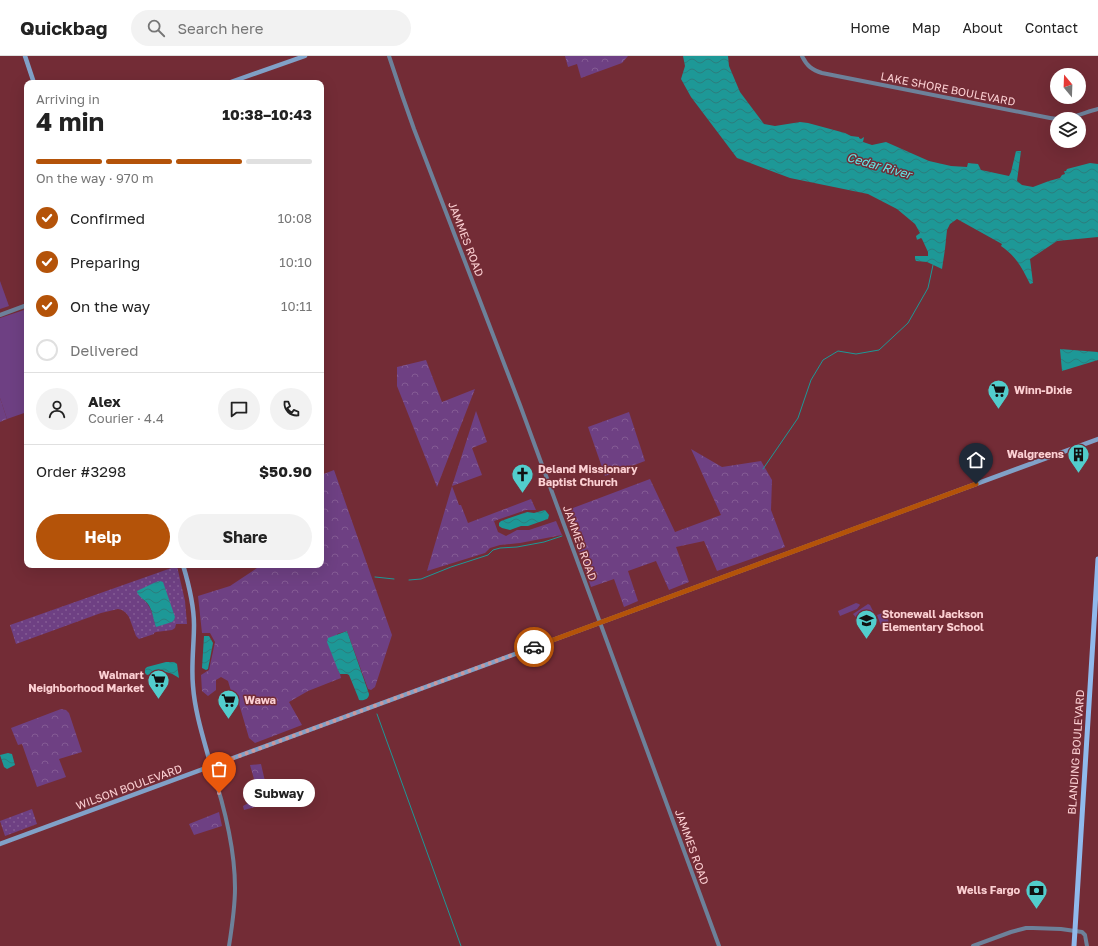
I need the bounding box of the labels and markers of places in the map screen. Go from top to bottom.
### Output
supermarket icon: Winn-Dixie [985,377,1011,410]
place label: Winn-Dixie [1014,383,1073,396]
building icon: Walgreens [1066,441,1092,474]
pin [959,443,993,484]
place label: Walgreens [1007,447,1064,460]
church icon: Deland Missionary Baptist Church [509,462,535,495]
place label: Deland Missionary Baptist Church [538,462,638,488]
school or university icon: Stonewall Jackson Elementary School [853,607,879,640]
place label: Stonewall Jackson Elementary School [882,607,984,633]
place label: Walmart Neighborhood Market [28,668,145,694]
supermarket icon: Walmart Neighborhood Market [146,668,172,701]
supermarket icon: Wawa [216,687,242,720]
place label: Wawa [244,693,276,706]
pin [202,752,236,793]
callout: Subway [243,779,315,807]
bank icon: Wells Fargo [1023,877,1049,910]
place label: Wells Fargo [957,883,1020,896]

